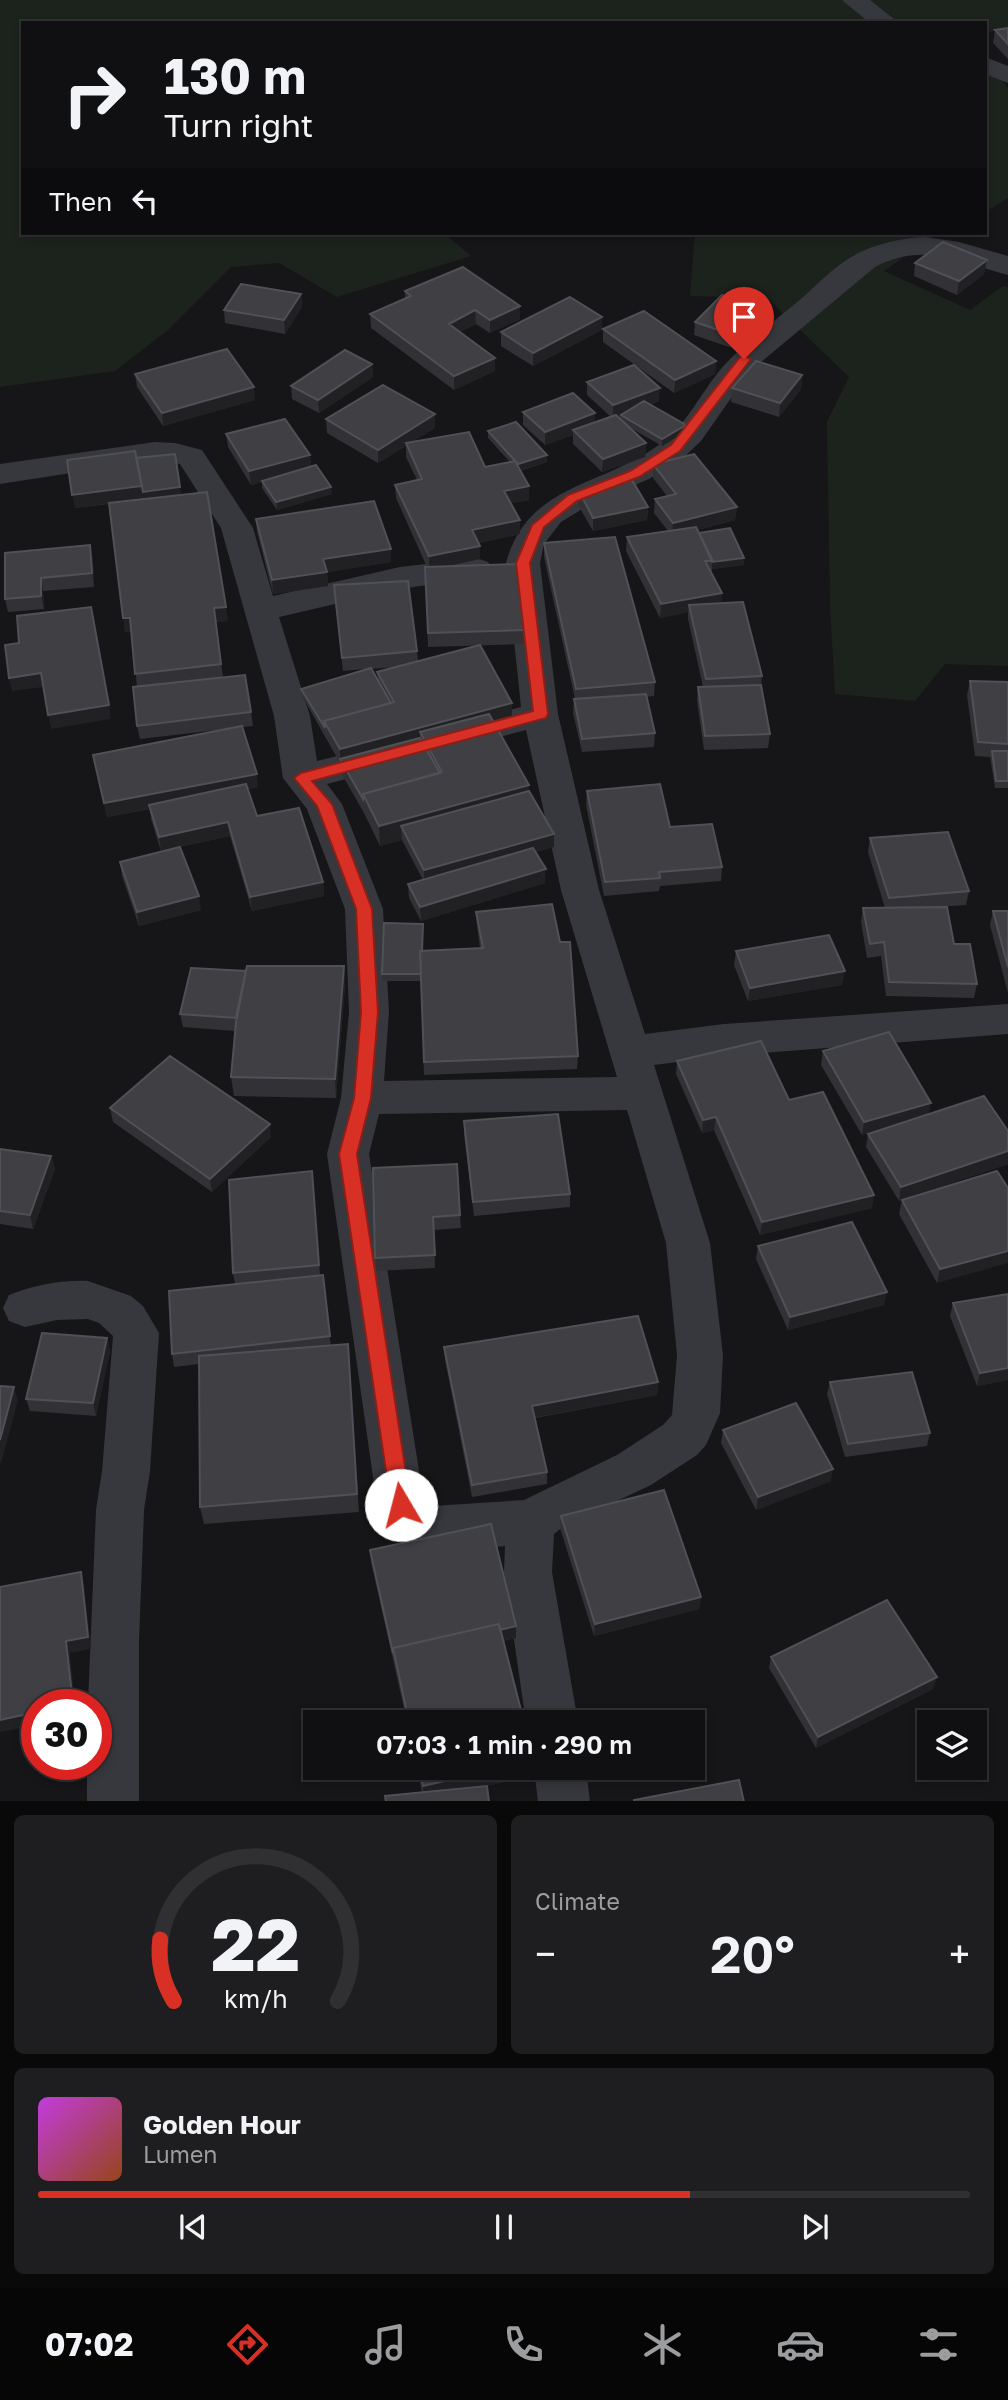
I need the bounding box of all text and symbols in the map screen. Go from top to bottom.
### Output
text: 130 m [164,46,306,105]
icon: right [49,49,140,140]
text: Turn right [164,106,313,144]
icon: left [126,182,164,220]
text: Then [49,186,112,217]
pin [714,287,774,359]
icon: arrive [725,298,763,336]
position arrow [364,1468,438,1542]
speed limit sign: 30 [21,1689,112,1780]
map controls [917,1710,987,1780]
button: layers [917,1710,987,1780]
text: 07:03 · 1 min · 290 m [376,1729,632,1760]
text: Climate [535,1887,620,1915]
text: 22 [211,1900,300,1987]
text: 20° [710,1922,795,1984]
text: − [535,1931,556,1976]
text: + [949,1931,970,1976]
text: km/h [224,1982,287,2013]
text: Golden Hour [143,2109,301,2140]
text: Lumen [143,2140,217,2168]
icon: previous [174,2208,212,2246]
icon: pause [485,2208,523,2246]
icon: next [796,2208,834,2246]
icon: directions [223,2320,272,2369]
icon: music [361,2320,410,2369]
icon: phone [499,2320,548,2369]
icon: climate [638,2320,687,2369]
icon: car [776,2320,825,2369]
icon: filters [914,2320,963,2369]
text: 07:02 [45,2325,133,2363]

